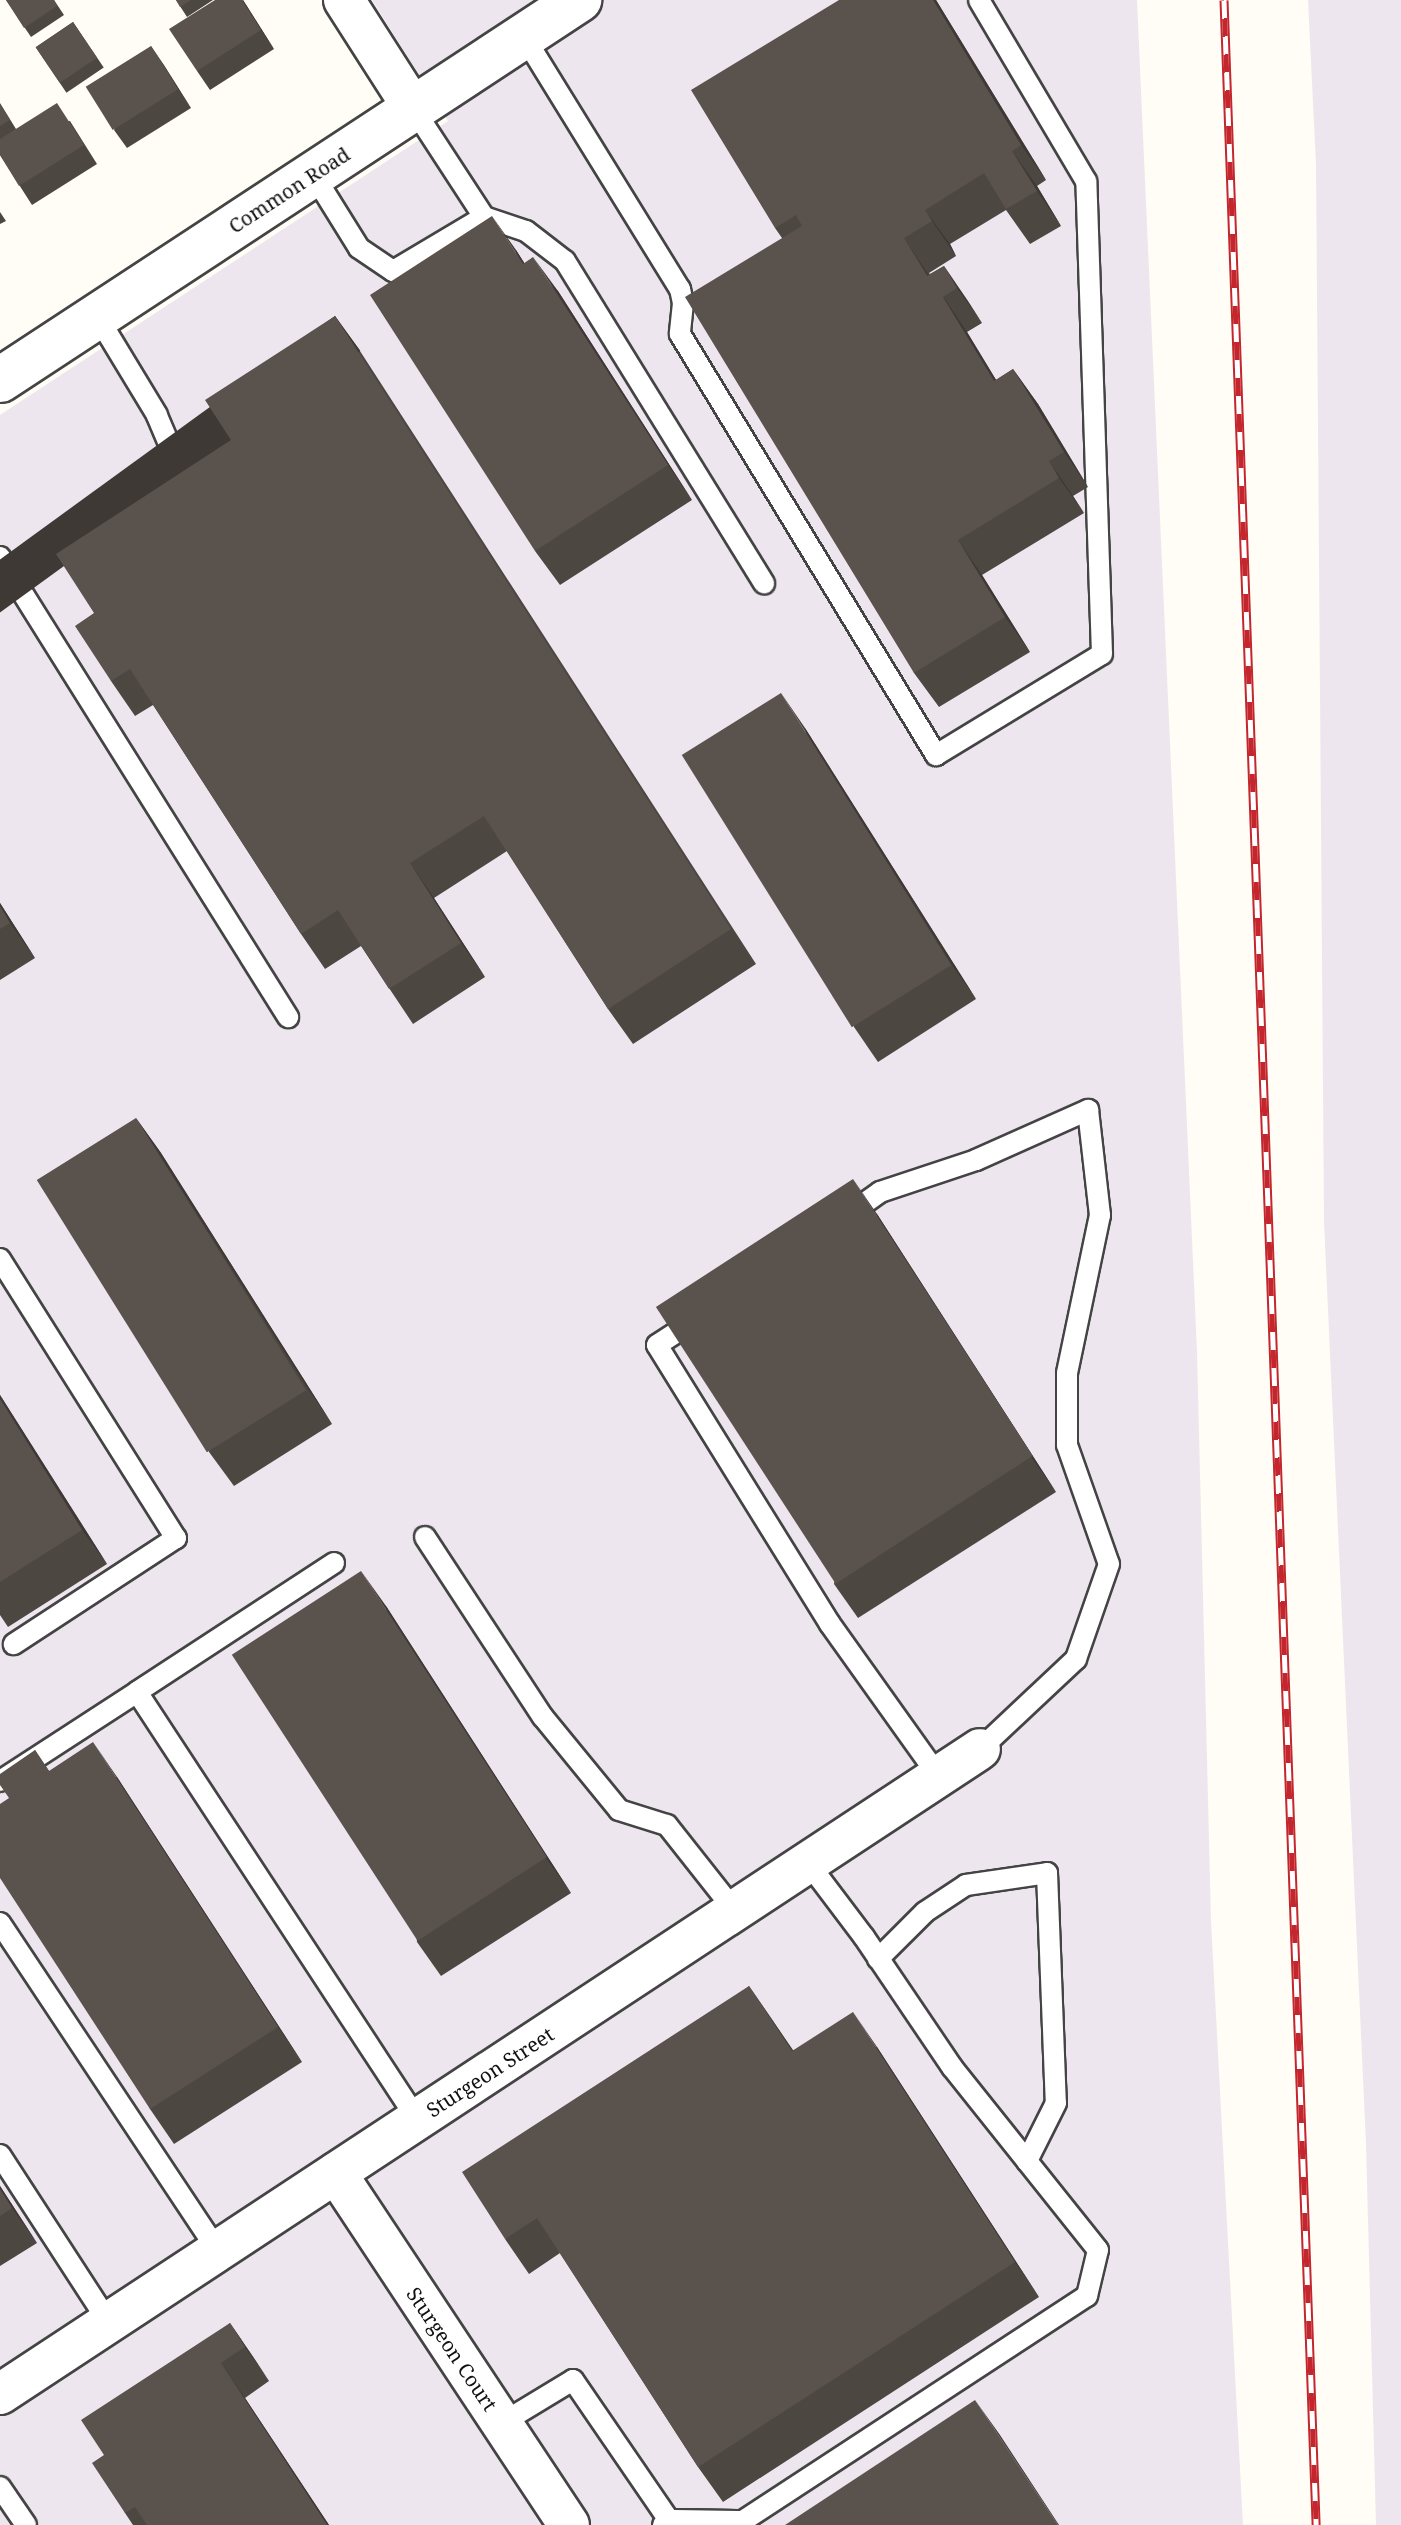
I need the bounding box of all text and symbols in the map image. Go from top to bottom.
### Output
street label: Common Road [224,142,354,238]
street label: Sturgeon Street [422,2022,558,2122]
street label: Sturgeon Court [402,2283,502,2415]

